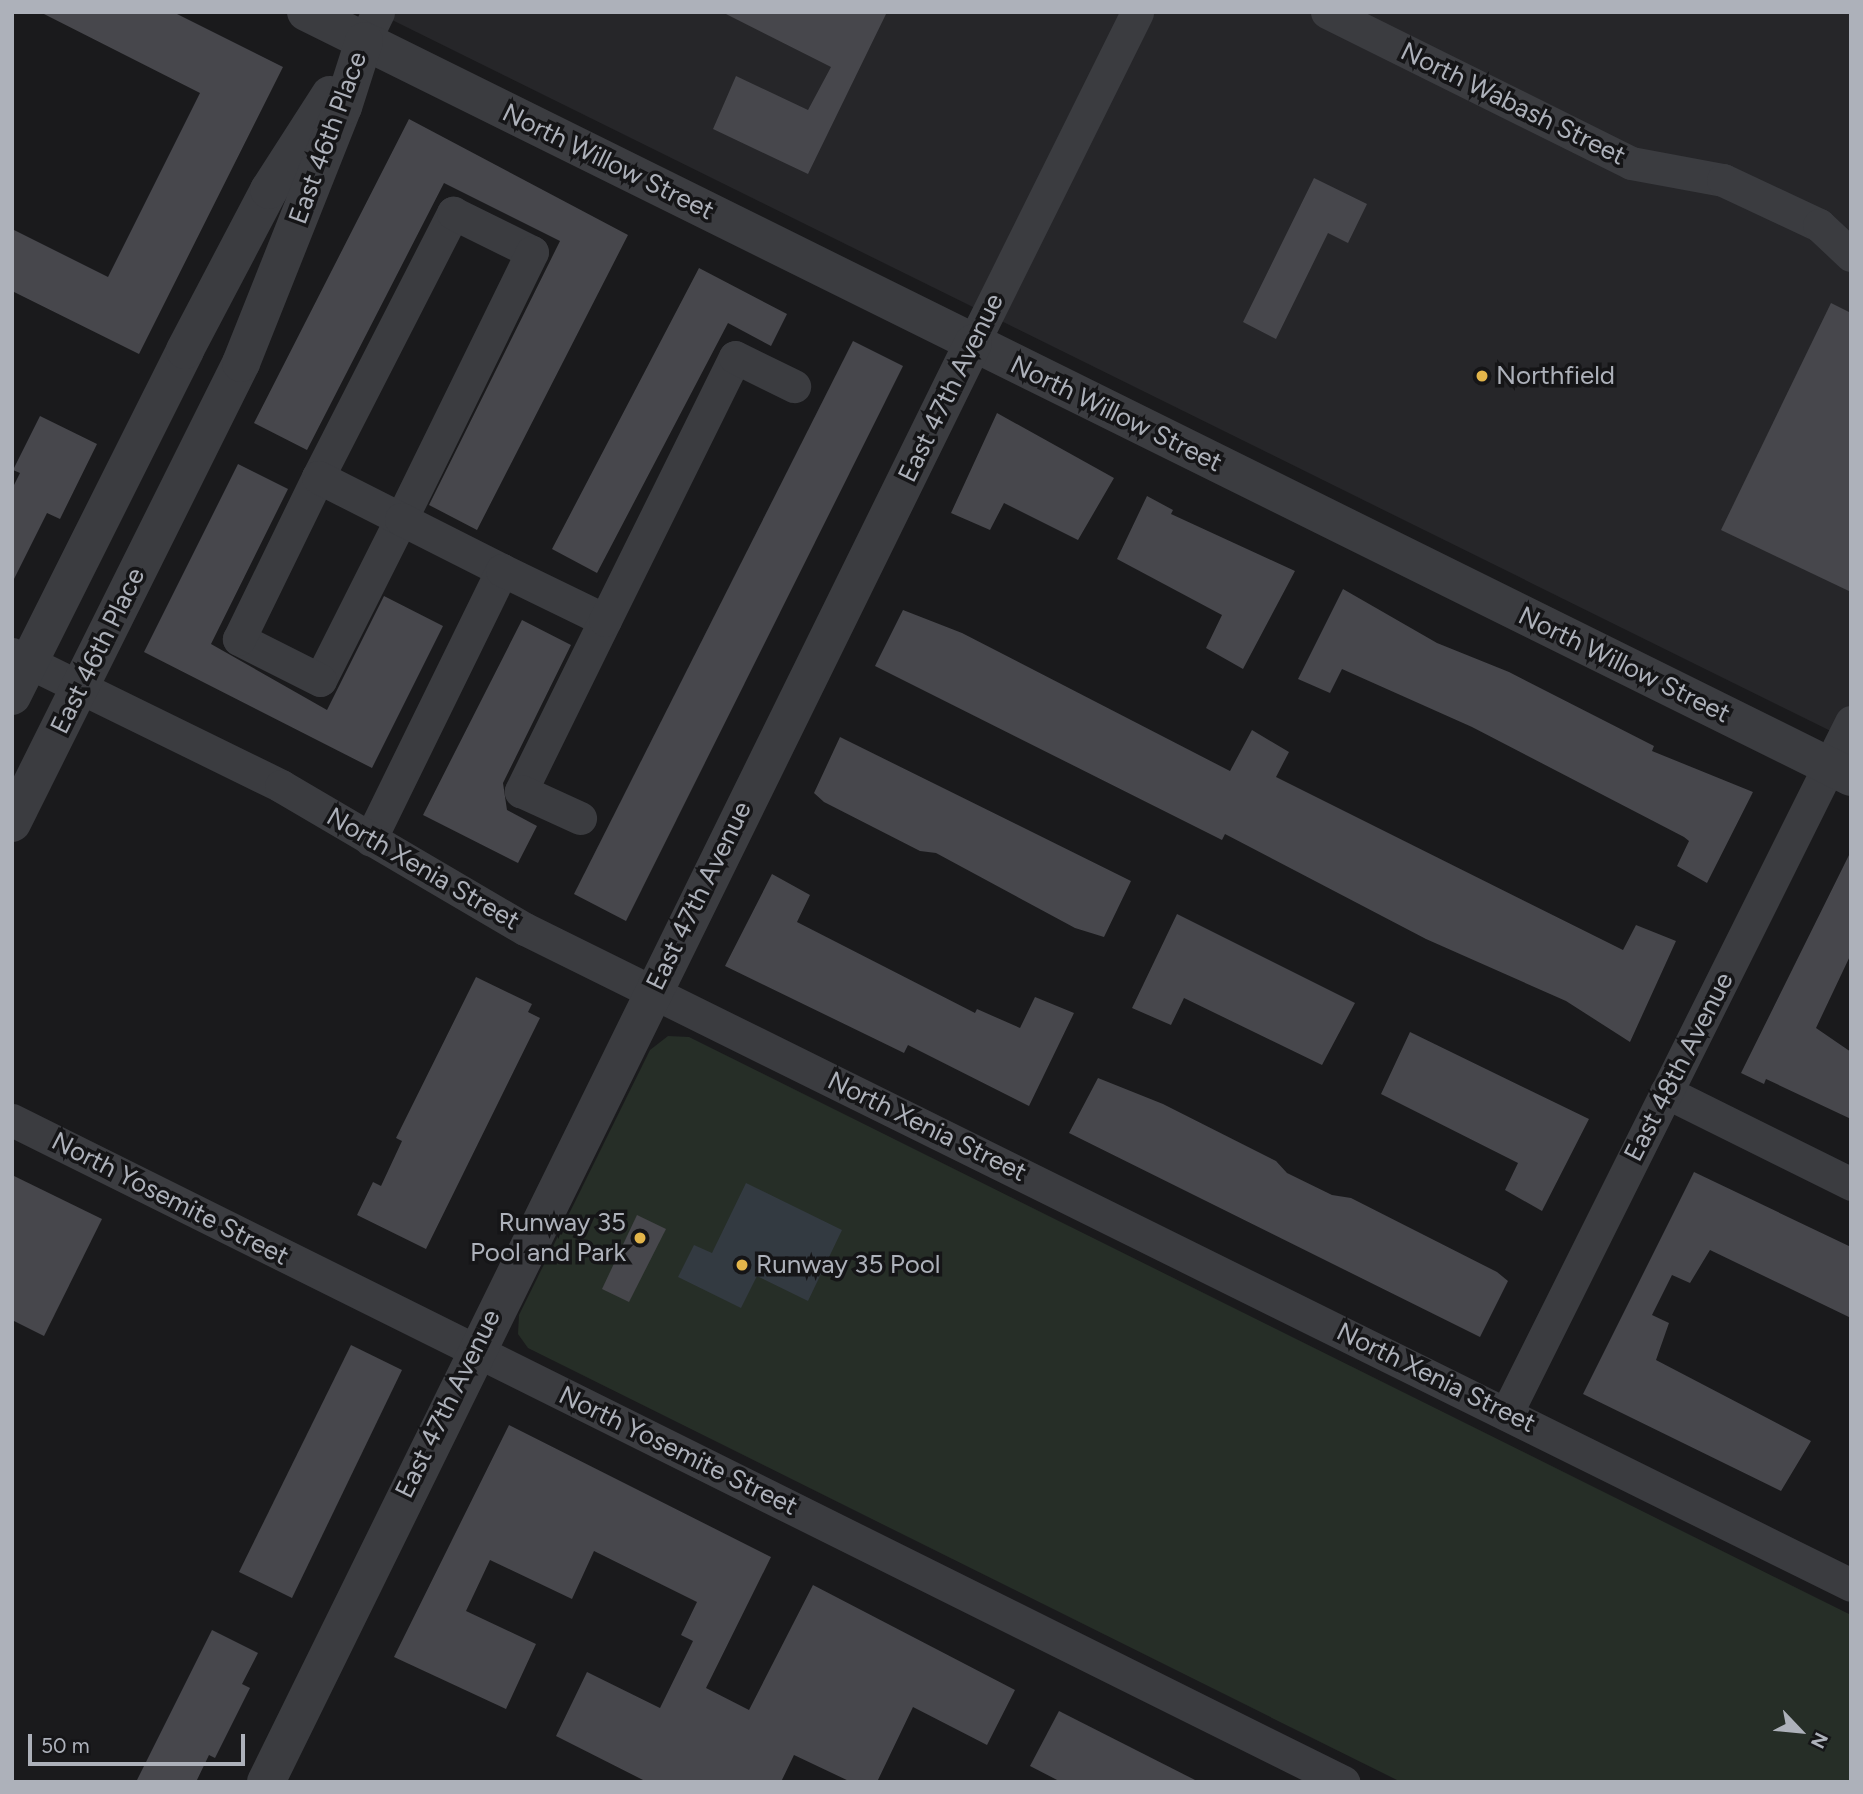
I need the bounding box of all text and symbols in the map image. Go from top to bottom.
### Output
street label: North Wabash Street [1395,36,1631,172]
street label: East 46th Place [282,48,374,228]
street label: North Willow Street [497,97,719,227]
street label: East 47th Avenue [892,289,1010,487]
street label: North Willow Street [1005,349,1227,479]
place label: Northfield [1496,360,1615,392]
marker: Northfield [1474,368,1490,384]
street label: East 46th Place [44,563,152,739]
street label: North Willow Street [1513,600,1735,730]
street label: East 47th Avenue [640,797,758,995]
street label: North Xenia Street [321,801,525,937]
street label: East 48th Avenue [1618,967,1740,1167]
street label: North Xenia Street [822,1065,1032,1189]
street label: North Yosemite Street [46,1126,294,1272]
place label: Runway 35 Pool and Park [470,1207,626,1268]
marker: Runway 35 Pool and Park [632,1230,648,1246]
place label: Runway 35 Pool [756,1249,941,1281]
marker: Runway 35 Pool [734,1257,750,1273]
street label: East 47th Avenue [389,1305,507,1503]
street label: North Xenia Street [1331,1316,1541,1440]
street label: North Yosemite Street [554,1380,802,1522]
north arrow [1765,1696,1835,1766]
scale bar [32,1720,248,1764]
text: N [1806,1729,1833,1752]
text: 50 m [41,1733,90,1758]

